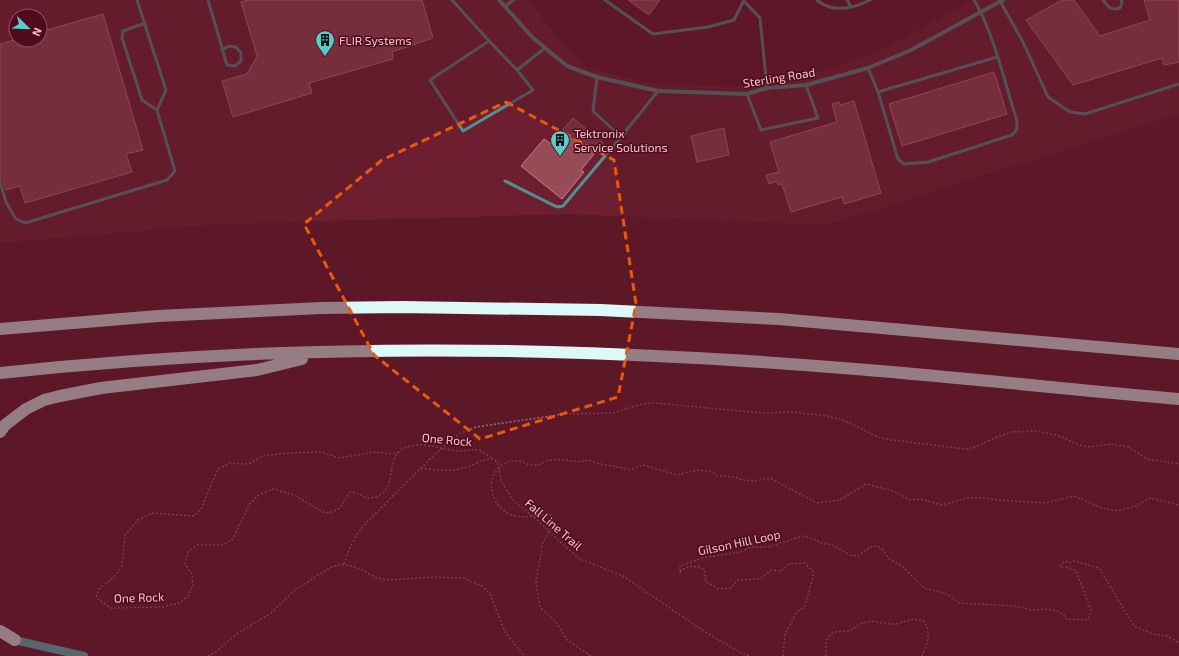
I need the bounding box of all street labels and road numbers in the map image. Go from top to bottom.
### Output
street label: Sterling Road [742,64,816,90]
street label: One Rock [421,430,473,448]
street label: Fall Line Trail [523,495,586,553]
street label: Gilson Hill Loop [697,526,782,558]
street label: One Rock [114,589,164,605]

